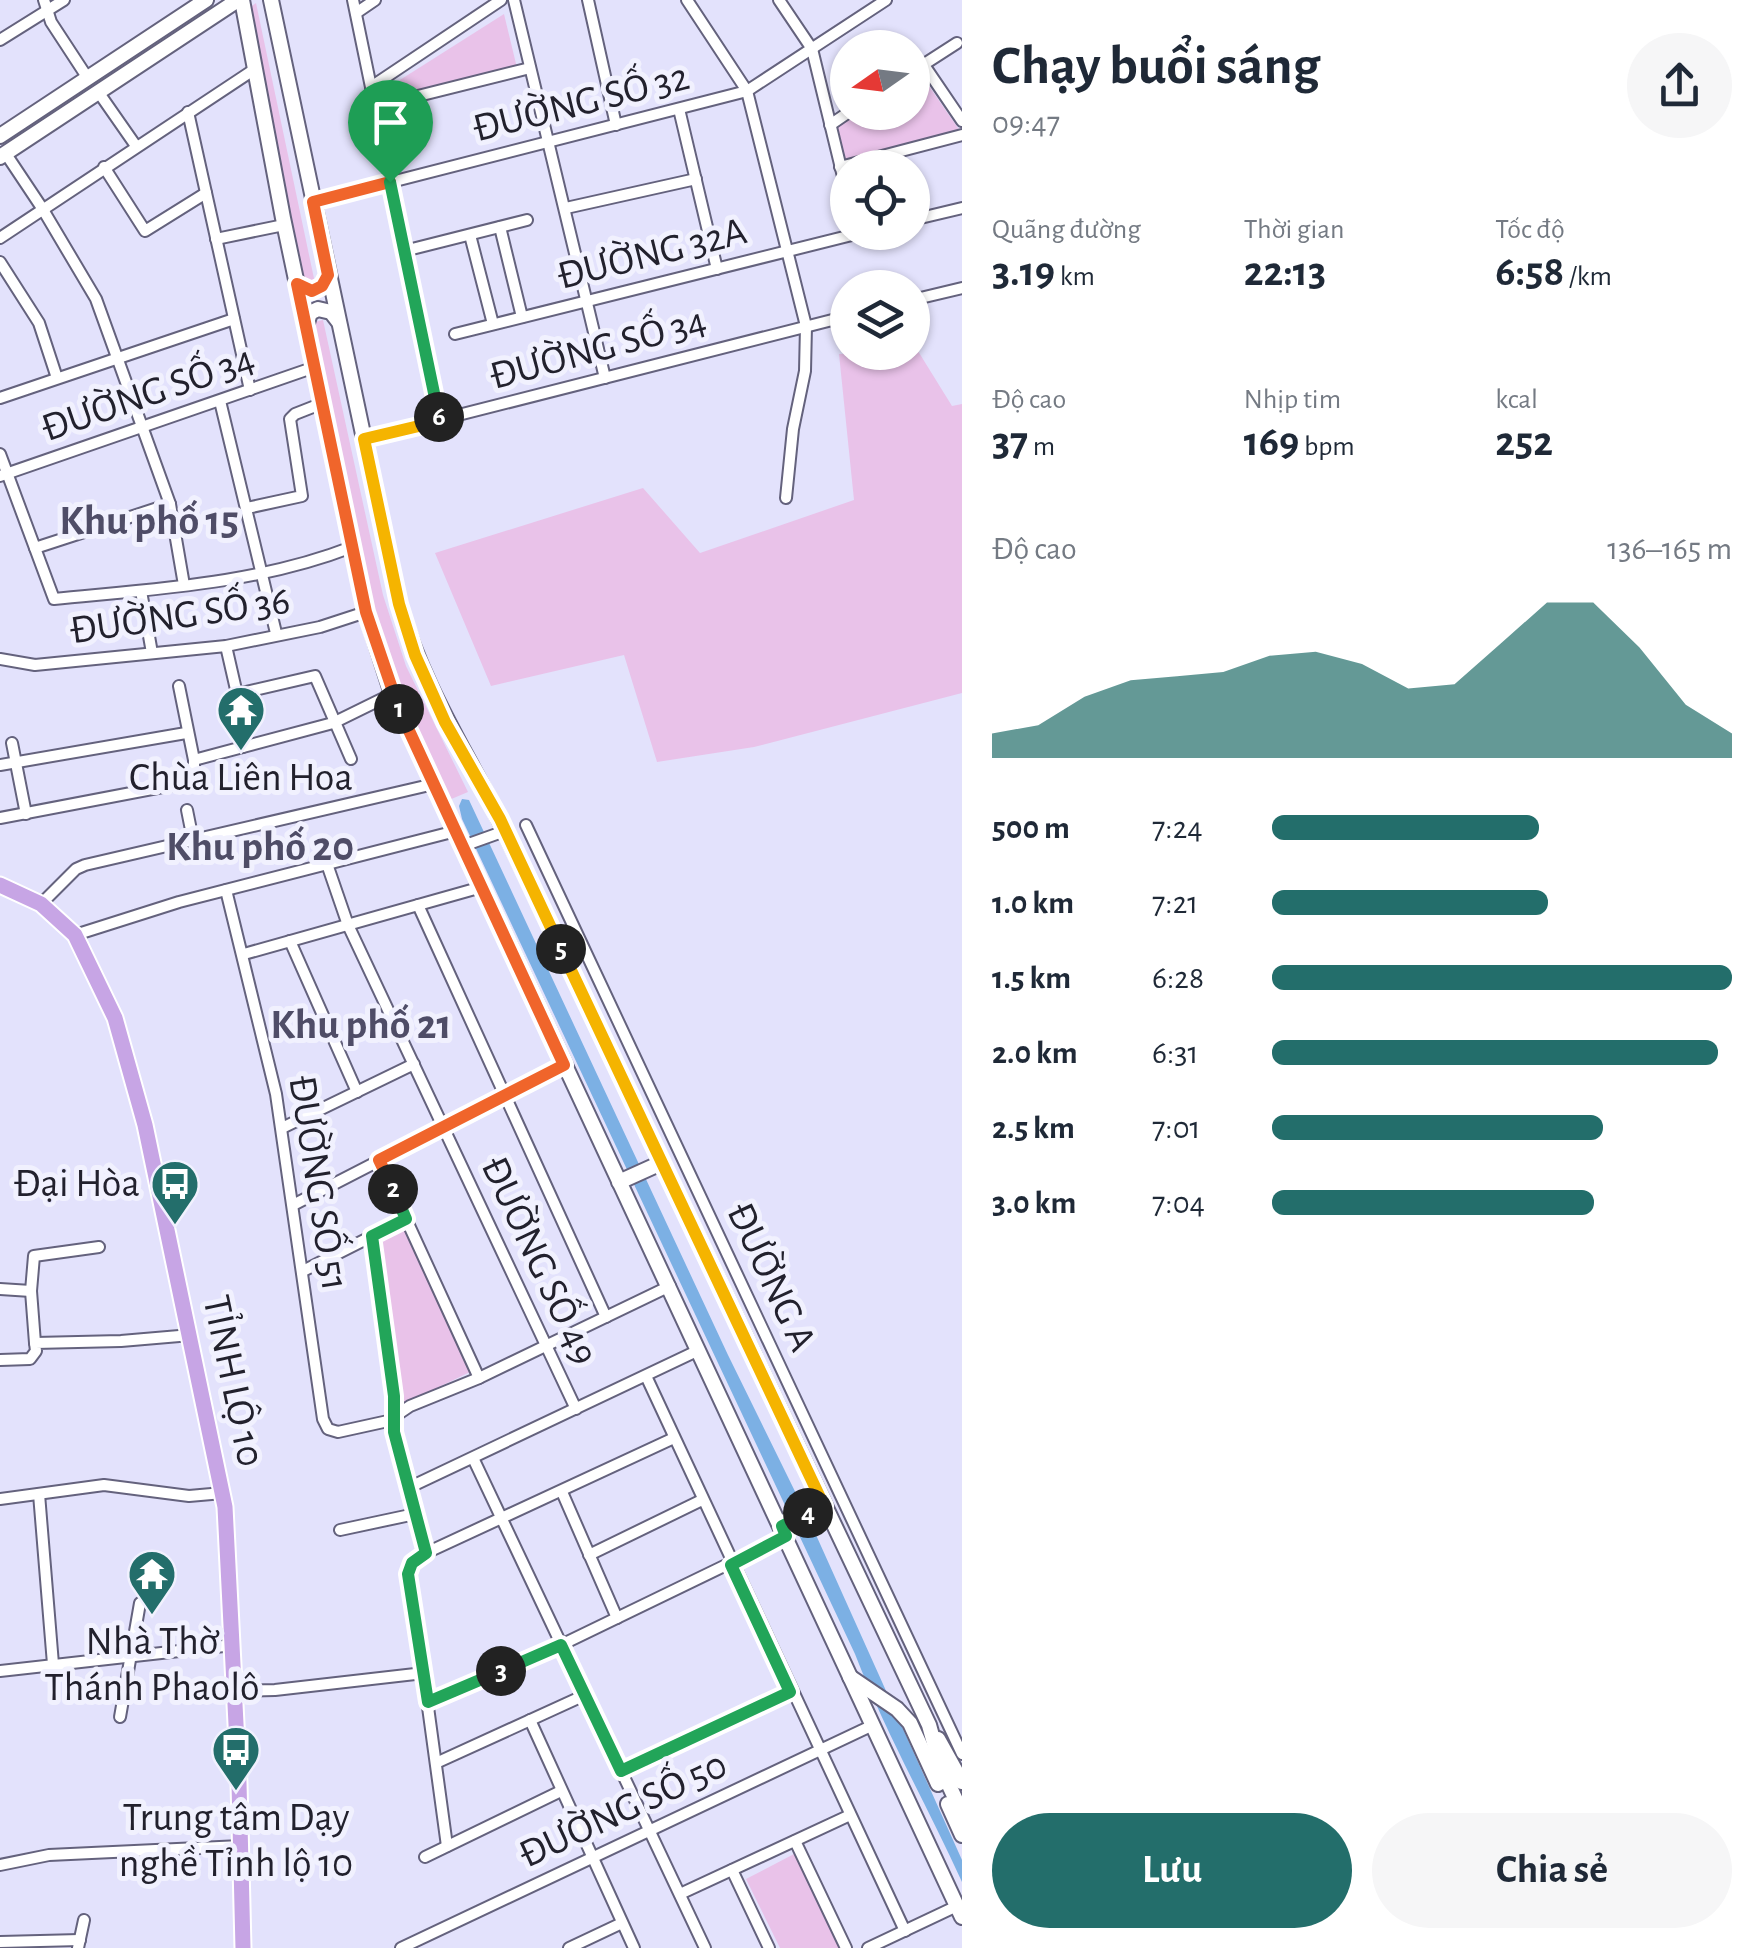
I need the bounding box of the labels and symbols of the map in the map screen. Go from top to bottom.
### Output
north arrow [830,30,930,130]
street label: ĐƯỜNG SỐ 32 [467,50,693,149]
pin [348,80,433,183]
street label: ĐƯỜNG 32A [552,207,751,297]
street label: ĐƯỜNG SỐ 34 [484,294,710,397]
street label: ĐƯỜNG SỐ 34 [34,332,260,449]
pin: 6 [414,392,464,442]
district label: Khu phố 15 [59,500,239,542]
street label: ĐƯỜNG SỐ 36 [66,574,293,651]
temple icon: Chùa Liên Hoa [215,684,267,752]
pin: 1 [374,684,424,734]
place label: Chùa Liên Hoa [129,758,353,798]
district label: Khu phố 20 [166,826,354,868]
pin: 5 [536,924,586,974]
district label: Khu phố 21 [270,1004,452,1046]
street label: ĐƯỜNG SỐ 51 [281,1072,362,1293]
street label: ĐƯỜNG SỐ 49 [473,1148,611,1371]
bus stop icon: Đại Hòa [149,1158,201,1226]
place label: Đại Hòa [14,1164,140,1204]
pin: 2 [368,1164,418,1214]
street label: ĐƯỜNG A [719,1195,826,1357]
street label: TỈNH LỘ 10 [195,1291,275,1470]
pin: 4 [783,1488,833,1538]
temple icon: Nhà Thờ Thánh Phaolô [126,1548,178,1616]
place label: Nhà Thờ Thánh Phaolô [44,1622,260,1708]
pin: 3 [476,1646,526,1696]
bus stop icon: Trung tâm Dạy nghề Tỉnh lộ 10 [210,1724,262,1792]
street label: ĐƯỜNG SỐ 50 [510,1738,733,1876]
place label: Trung tâm Dạy nghề Tỉnh lộ 10 [119,1798,353,1884]

